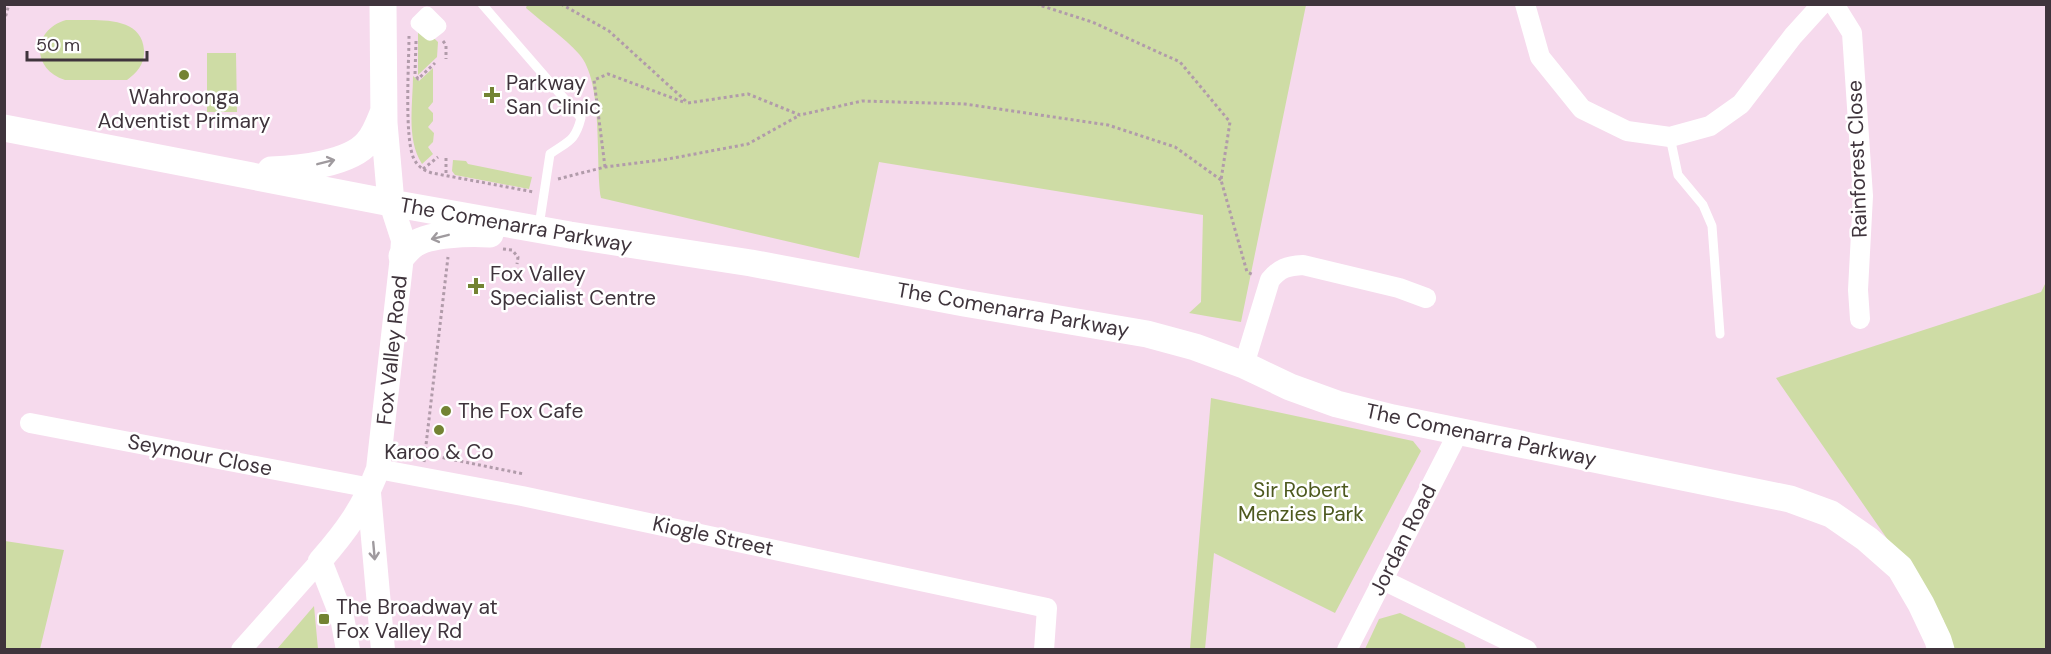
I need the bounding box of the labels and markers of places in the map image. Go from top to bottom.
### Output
marker: Wahroonga Adventist Primary [177,68,191,82]
place label: Parkway San Clinic [506,69,601,121]
place label: Wahroonga Adventist Primary [98,83,271,135]
marker: Parkway San Clinic [483,86,501,104]
place label: Fox Valley Specialist Centre [490,260,656,312]
marker: Fox Valley Specialist Centre [467,277,485,295]
place label: The Fox Cafe [458,397,583,425]
marker: The Fox Cafe [439,404,453,418]
marker: Karoo & Co [432,423,446,437]
place label: Karoo & Co [384,438,494,466]
place label: The Broadway at Fox Valley Rd [336,593,498,645]
marker: The Broadway at Fox Valley Rd [317,612,331,626]

